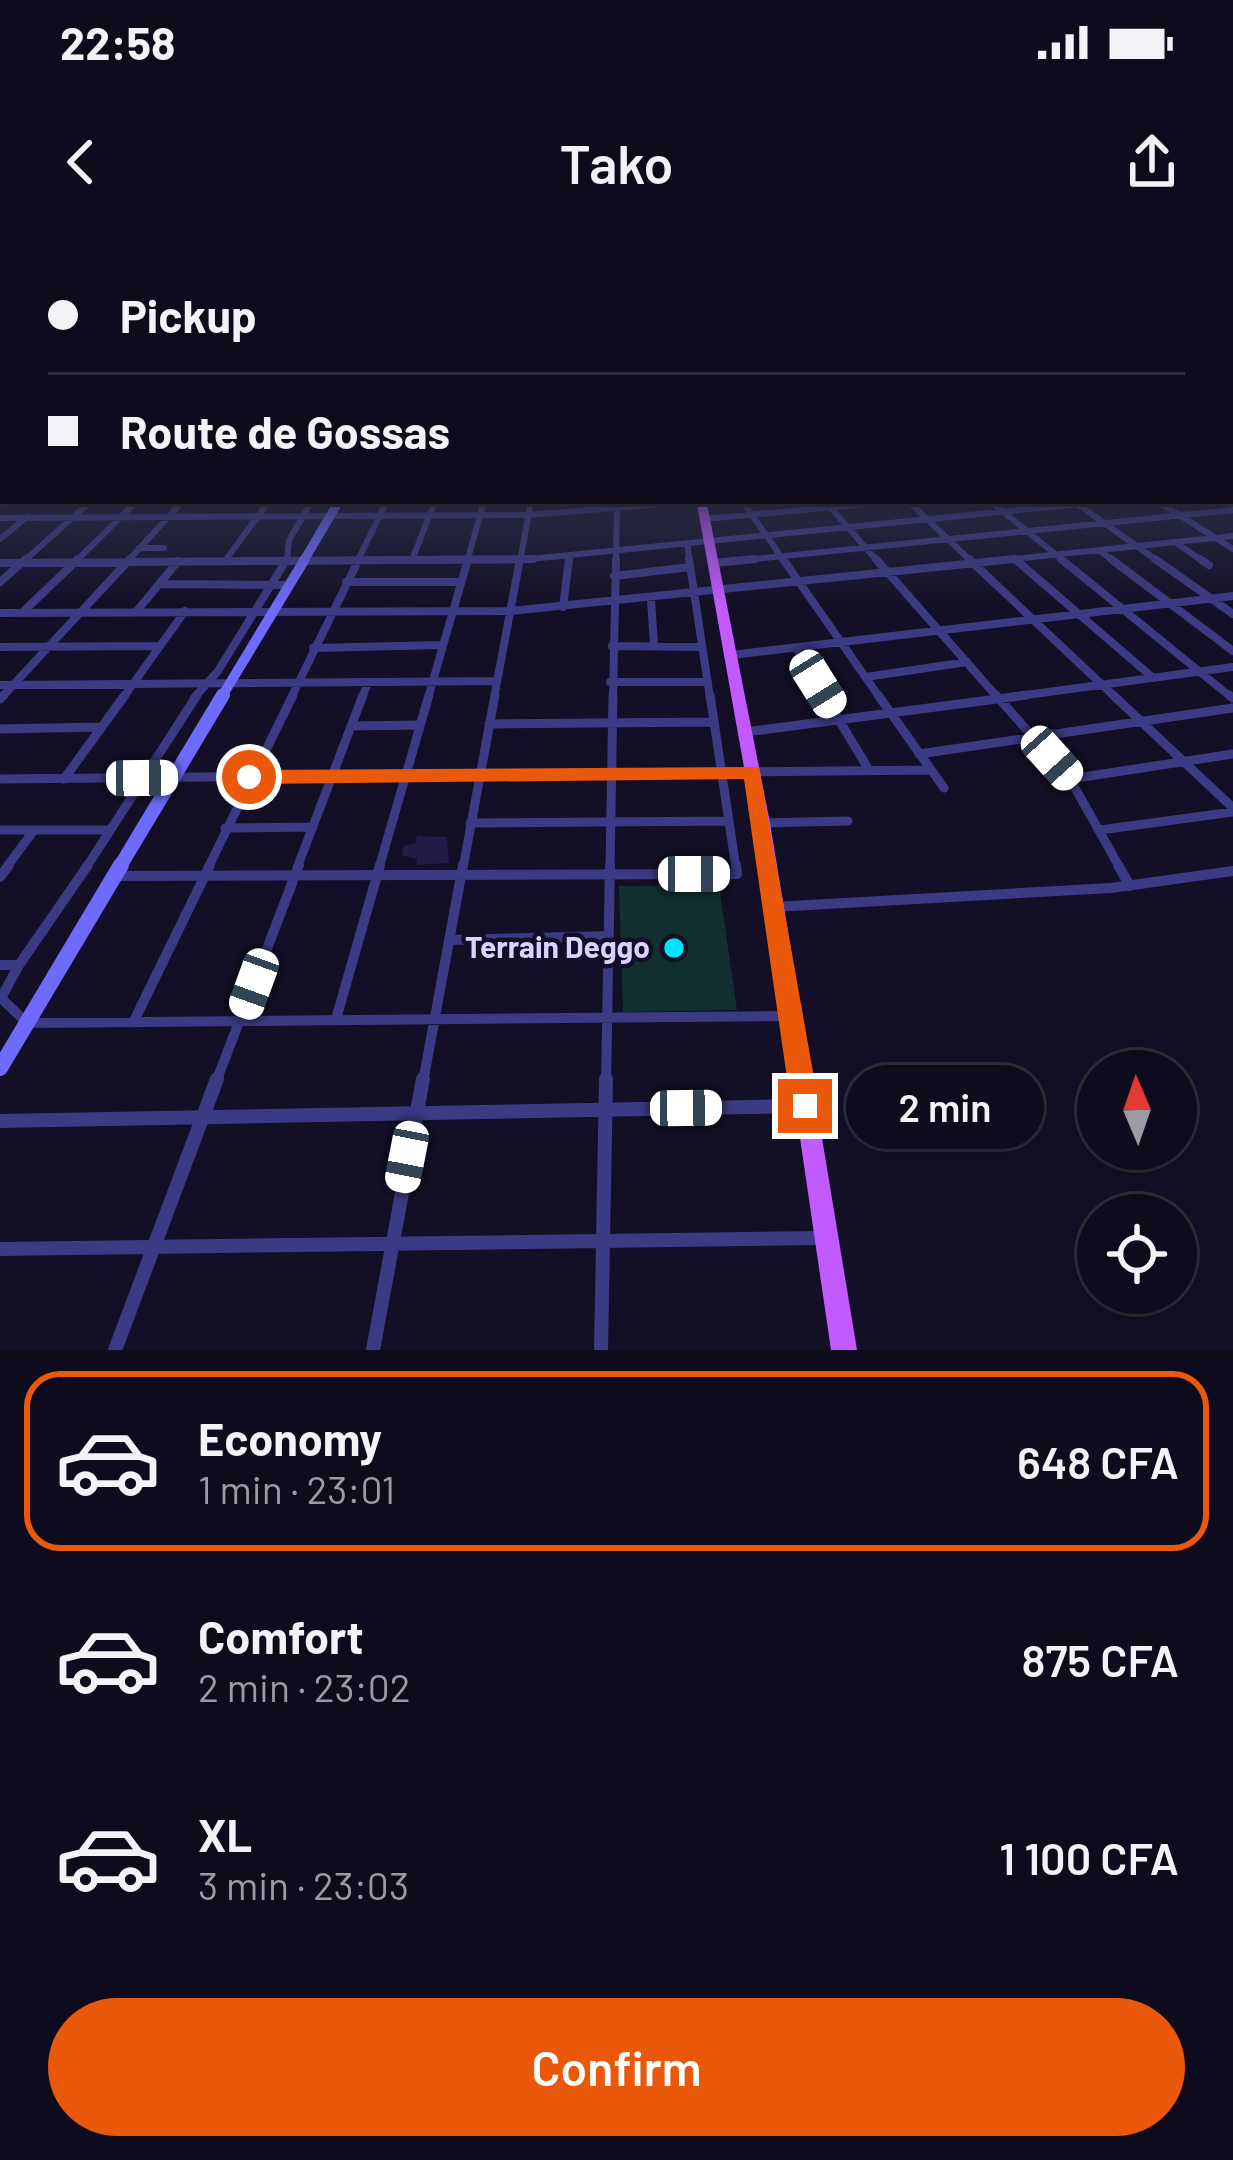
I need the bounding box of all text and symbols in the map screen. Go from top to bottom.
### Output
text: 22:58 [60,15,175,69]
icon: back [48,129,114,195]
icon: share [1119,129,1185,195]
text: Tako [559,130,674,195]
text: Pickup [120,288,257,342]
text: Route de Gossas [120,404,450,458]
car [784,644,852,724]
car [1015,719,1089,797]
route start [222,750,276,804]
car [106,759,178,797]
car [658,856,730,892]
place label: Terrain Deggo [465,928,650,964]
marker: Terrain Deggo [661,935,687,961]
car [225,944,283,1024]
north arrow [1077,1050,1197,1170]
map controls [1077,1050,1197,1314]
callout: 2 min [847,1064,1045,1148]
route end [778,1079,832,1133]
text: 2 min [899,1083,991,1130]
car [650,1089,722,1127]
car [382,1118,432,1196]
button: locate [1077,1194,1197,1314]
icon: car [54,1407,162,1515]
text: Economy [198,1411,382,1465]
text: 648 CFA [1017,1434,1179,1488]
text: 1 min · 23:01 [198,1465,395,1512]
icon: car [54,1605,162,1713]
text: Comfort [198,1609,364,1663]
text: 875 CFA [1021,1632,1179,1686]
text: 2 min · 23:02 [198,1663,411,1710]
icon: car [54,1803,162,1911]
text: XL [198,1807,252,1861]
text: 1 100 CFA [999,1830,1179,1884]
text: 3 min · 23:03 [198,1861,409,1908]
button: Confirm [48,1998,1185,2136]

